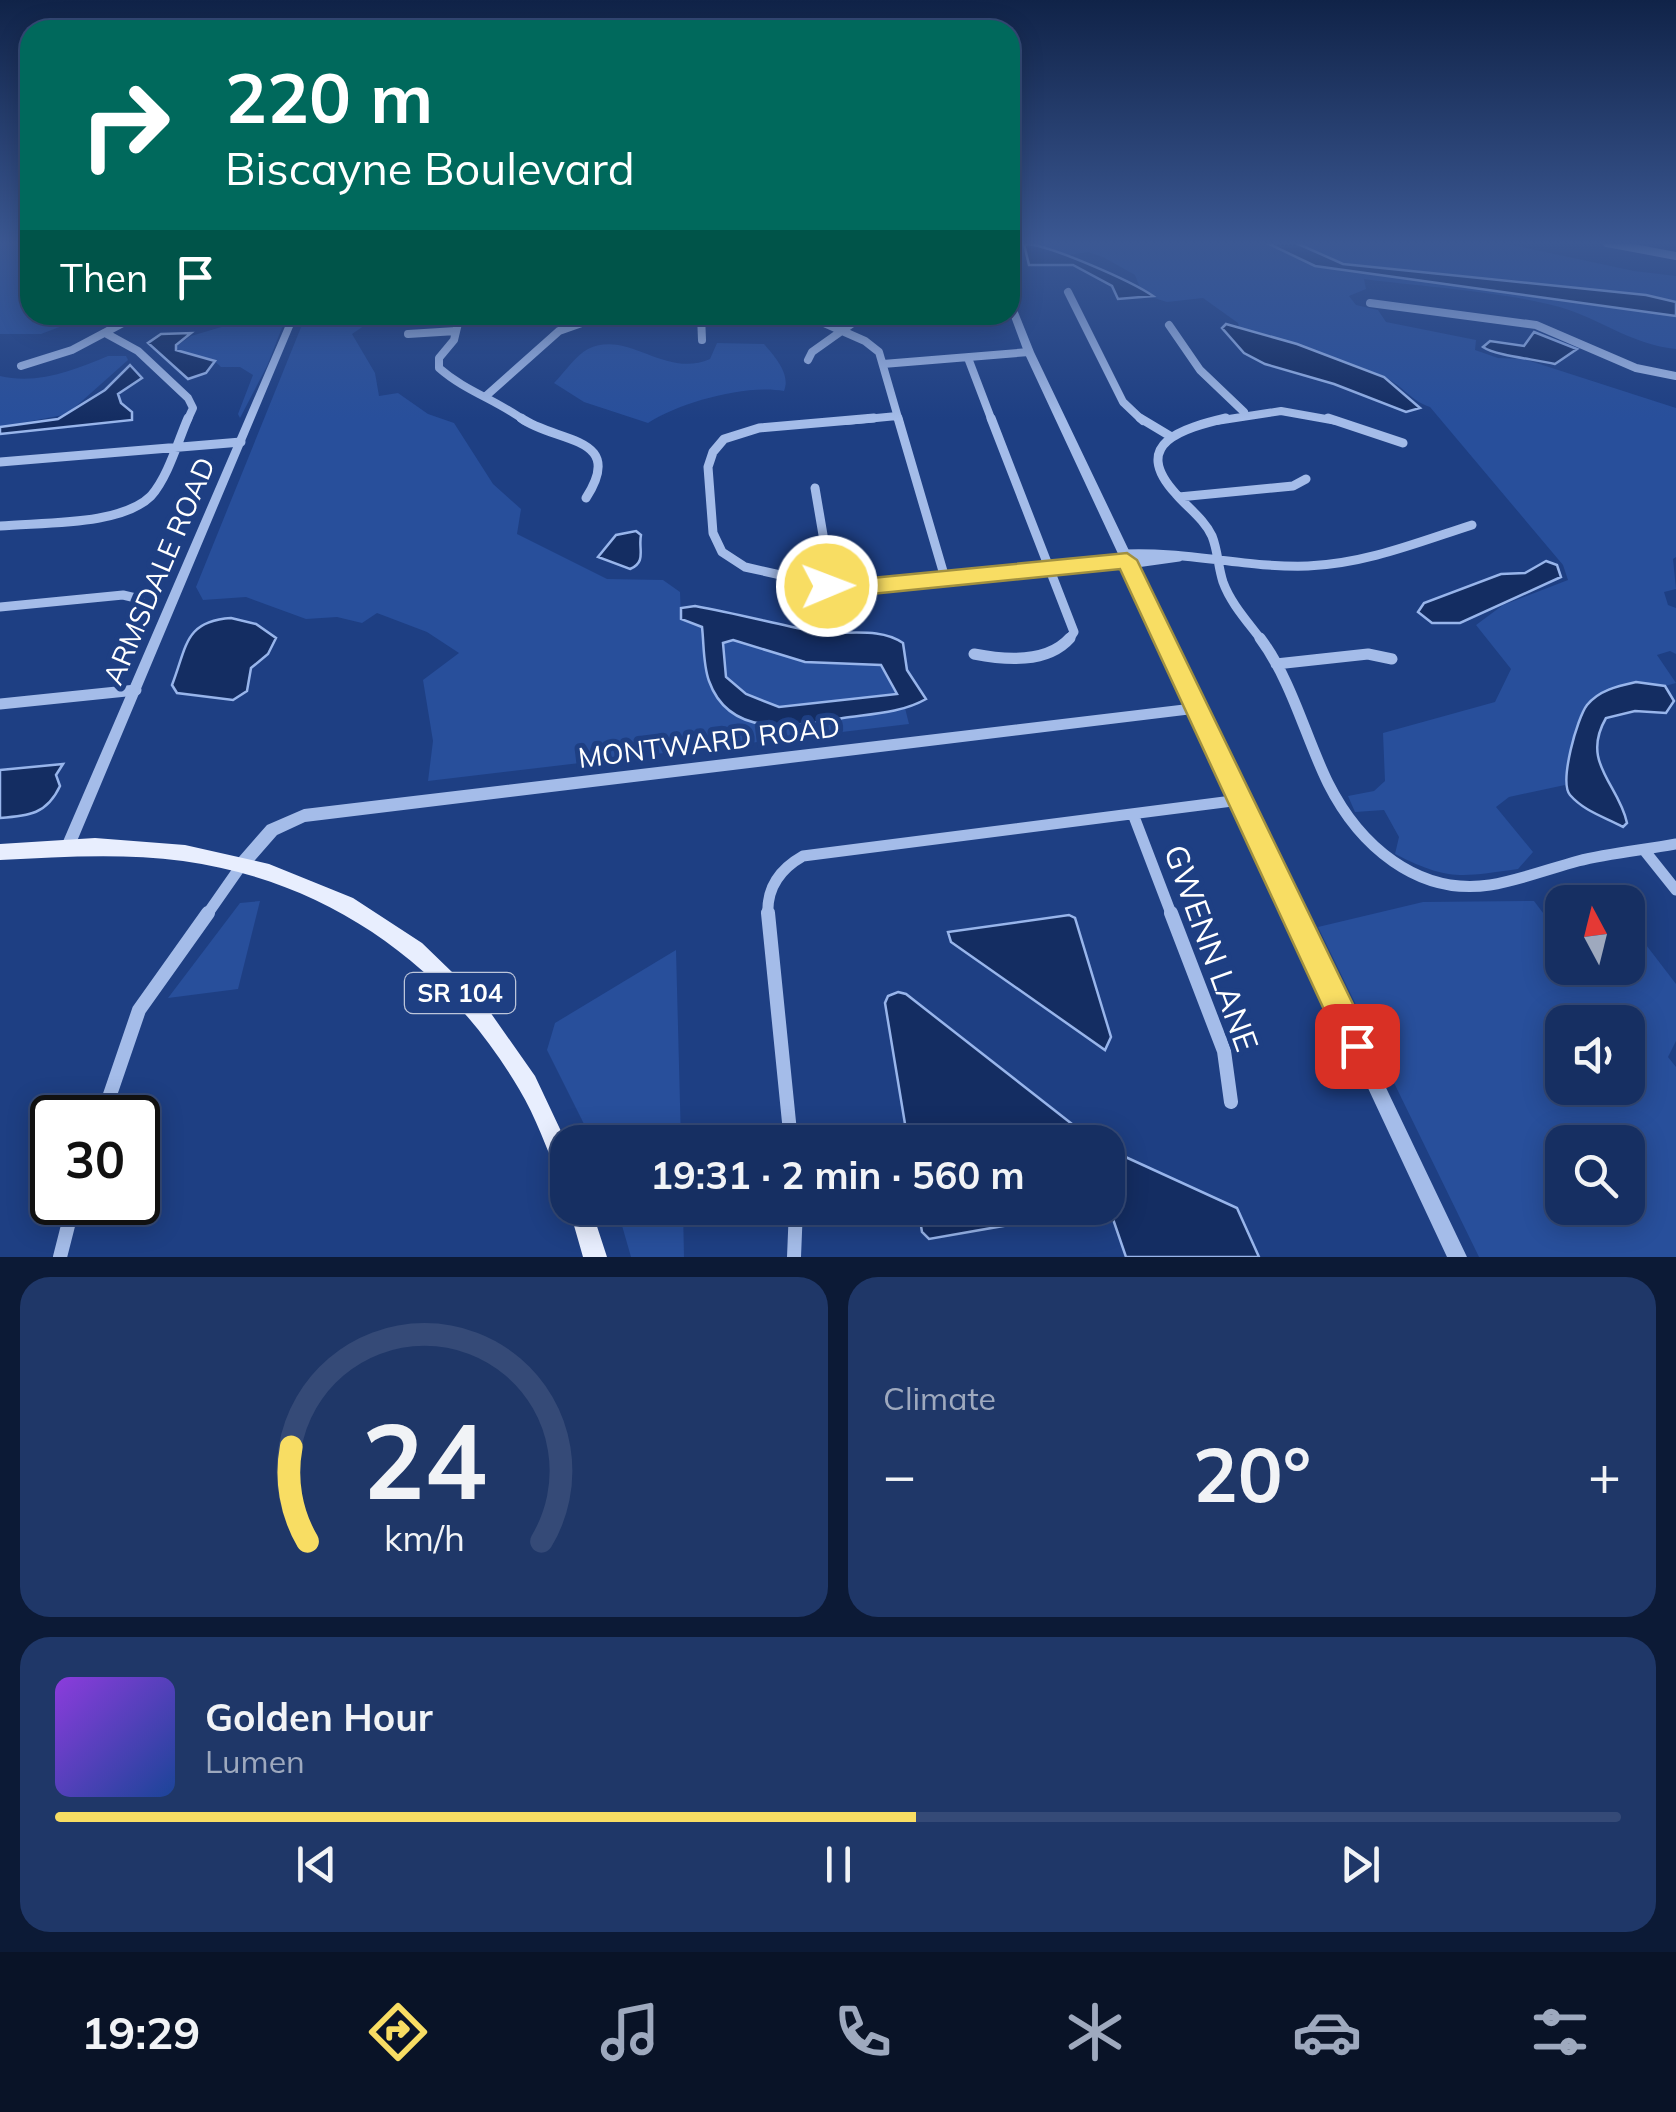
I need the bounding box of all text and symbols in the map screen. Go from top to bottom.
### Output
text: 220 m [225,53,433,141]
icon: right [60,60,190,190]
text: Biscayne Boulevard [225,140,635,196]
icon: arrive [168,250,223,305]
text: Then [60,254,148,302]
street label: ARMSDALE ROAD [95,452,222,690]
position arrow [775,534,879,638]
street label: MONTWARD ROAD [576,708,842,775]
street label: GWENN LANE [1156,839,1268,1056]
north arrow [1545,885,1645,985]
map controls [1545,885,1645,1225]
road number: SR 104 [405,973,515,1013]
pin [1315,1004,1400,1089]
button: sound [1545,1005,1645,1105]
icon: arrive [1330,1019,1385,1074]
speed limit sign: 30 [30,1095,160,1225]
button: search [1545,1125,1645,1225]
text: 19:31 · 2 min · 560 m [650,1151,1025,1199]
text: Climate [883,1378,996,1418]
text: 24 [362,1394,486,1525]
text: 20° [1193,1427,1311,1521]
text: − [883,1440,916,1509]
text: + [1588,1440,1621,1509]
text: km/h [384,1515,464,1560]
text: Golden Hour [205,1693,433,1741]
text: Lumen [205,1741,305,1781]
icon: previous [289,1837,344,1892]
icon: pause [811,1837,866,1892]
icon: next [1333,1837,1388,1892]
icon: directions [363,1997,433,2067]
icon: music [595,1997,665,2067]
icon: phone [828,1997,898,2067]
icon: climate [1060,1997,1130,2067]
icon: car [1292,1997,1362,2067]
icon: filters [1525,1997,1595,2067]
text: 19:29 [81,2004,200,2060]

